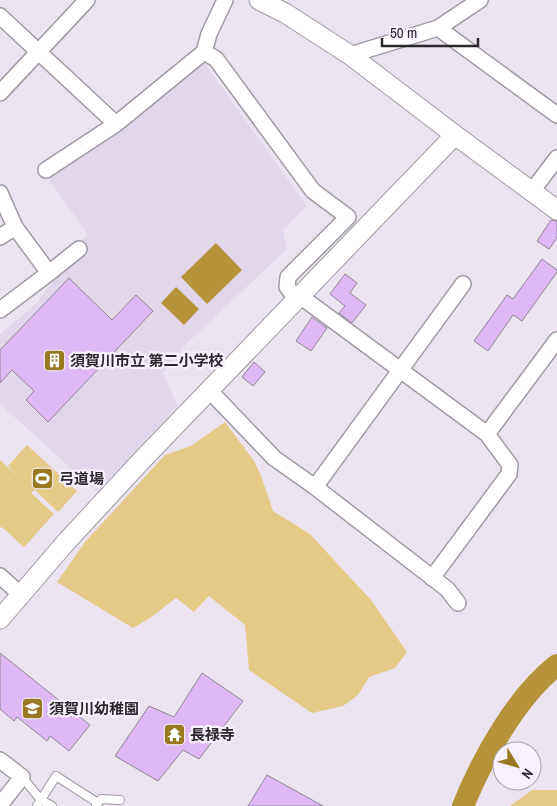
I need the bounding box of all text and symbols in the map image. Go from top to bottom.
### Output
scale bar [382,15,478,47]
text: 50 m [390,22,417,43]
building icon: 須賀川市立 第二小学校 [42,348,66,372]
place label: 須賀川市立 第二小学校 [70,350,223,371]
sports icon: 弓道場 [31,466,55,490]
place label: 弓道場 [59,468,104,489]
school or university icon: 須賀川幼稚園 [21,696,45,720]
place label: 須賀川幼稚園 [49,698,139,719]
temple icon: 長禄寺 [162,722,186,746]
place label: 長禄寺 [190,724,235,745]
north arrow [492,741,542,791]
text: N [518,765,537,783]

